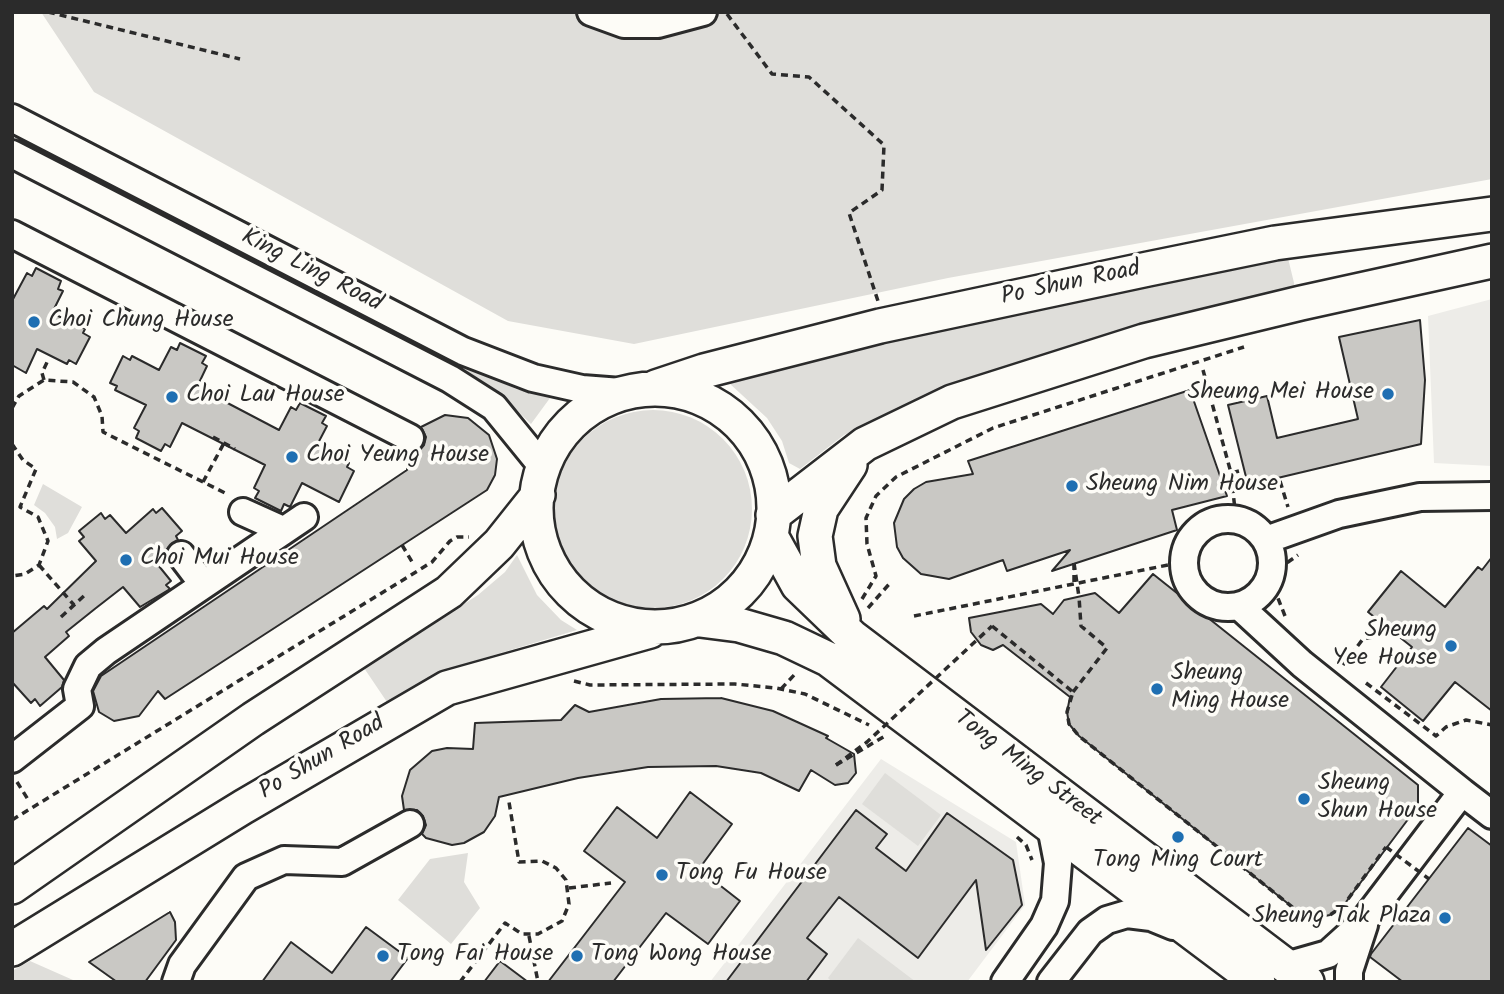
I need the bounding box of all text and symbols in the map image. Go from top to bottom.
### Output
street label: King Ling Road [236,224,386,320]
street label: Po Shun Road [999,256,1143,314]
place label: Choi Chung House [48,308,234,336]
marker: Choi Chung House [26,314,42,330]
place label: Sheung Mei House [1188,380,1374,408]
place label: Choi Lau House [186,383,344,411]
marker: Sheung Mei House [1380,386,1396,402]
marker: Choi Lau House [164,389,180,405]
place label: Choi Yeung House [306,443,489,471]
marker: Choi Yeung House [284,449,300,465]
place label: Sheung Nim House [1086,472,1278,500]
marker: Sheung Nim House [1064,478,1080,494]
place label: Choi Mui House [140,546,299,574]
marker: Choi Mui House [118,552,134,568]
place label: Sheung Yee House [1332,618,1437,674]
marker: Sheung Yee House [1443,638,1459,654]
place label: Sheung Ming House [1171,661,1289,717]
marker: Sheung Ming House [1149,681,1165,697]
street label: Tong Ming Street [948,705,1106,835]
street label: Po Shun Road [255,710,391,808]
place label: Sheung Shun House [1318,771,1437,827]
marker: Sheung Shun House [1296,791,1312,807]
marker: Tong Ming Court [1170,829,1186,845]
place label: Tong Ming Court [1093,848,1263,876]
place label: Tong Fu House [676,861,827,889]
marker: Tong Fu House [654,867,670,883]
place label: Sheung Tak Plaza [1252,904,1431,932]
marker: Sheung Tak Plaza [1437,910,1453,926]
place label: Tong Fai House [397,942,553,970]
place label: Tong Wong House [591,942,772,970]
marker: Tong Fai House [375,948,391,964]
marker: Tong Wong House [569,948,585,964]

